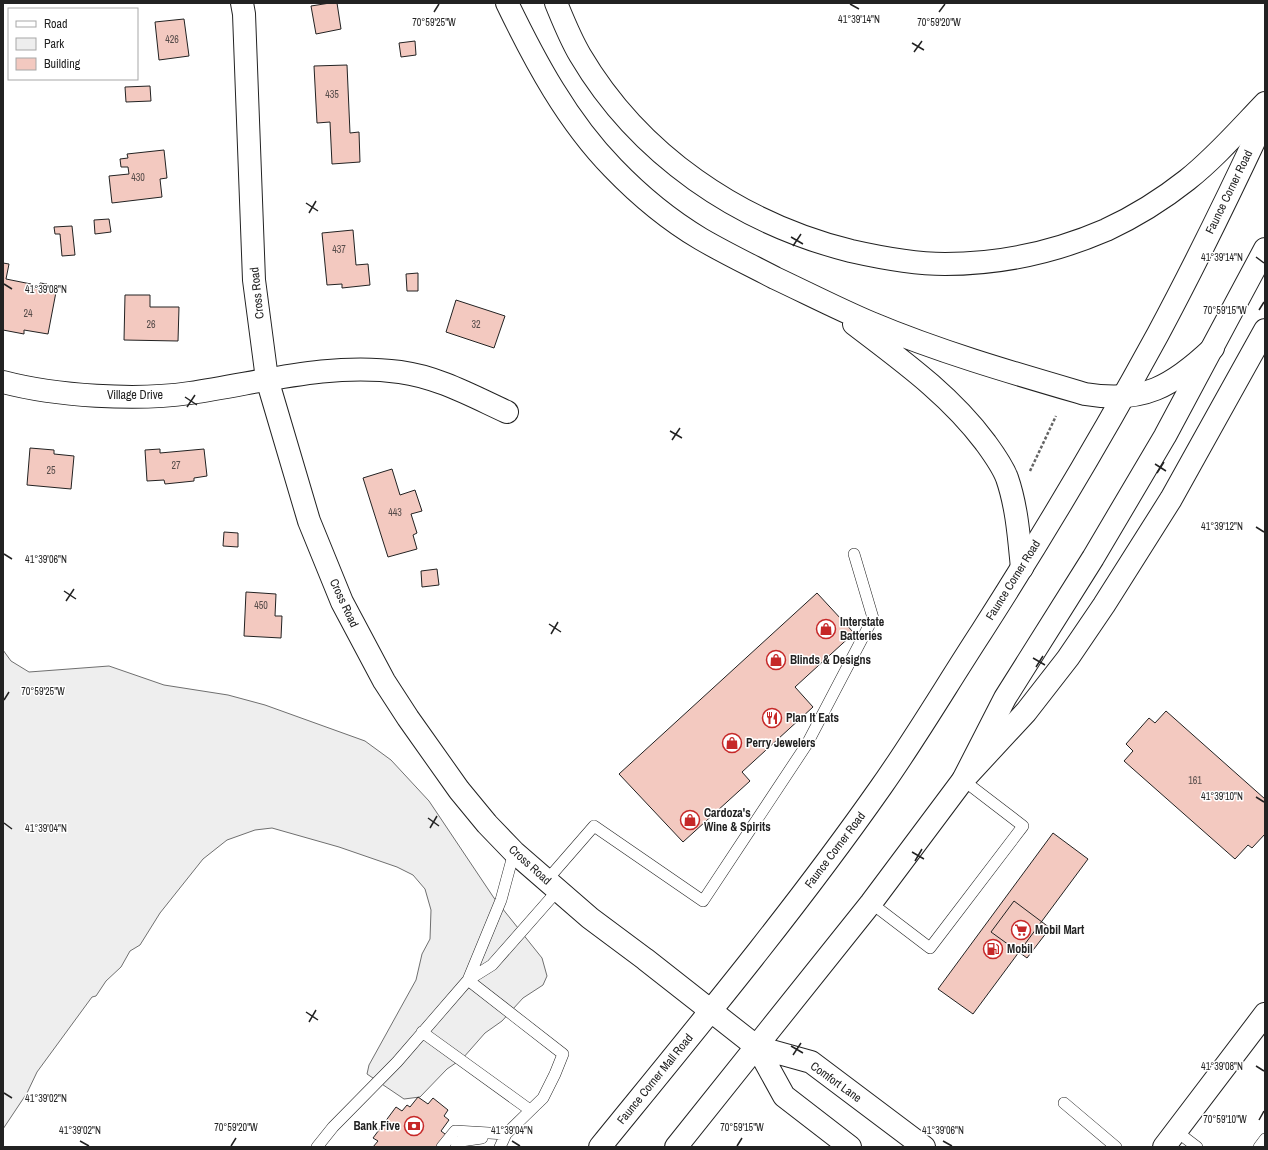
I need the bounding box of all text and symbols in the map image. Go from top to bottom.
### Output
legend [8,8,138,80]
text: 41°39'14"N [838,13,880,26]
text: Road [44,16,68,32]
text: 70°59'25"W [412,16,456,29]
text: 70°59'20"W [917,16,961,29]
house number: 426 [165,33,179,46]
text: Park [44,36,64,52]
text: Building [44,56,81,72]
house number: 435 [325,88,339,101]
street label: Faunce Corner Road [1202,147,1256,237]
house number: 430 [131,171,145,184]
house number: 437 [332,243,346,256]
text: 41°39'14"N [1201,251,1243,264]
street label: Cross Road [246,266,268,320]
text: 41°39'08"N [25,283,67,296]
text: 70°59'15"W [1203,304,1247,317]
house number: 24 [23,307,33,320]
house number: 26 [146,318,156,331]
house number: 32 [471,318,481,331]
street label: Village Drive [107,387,163,403]
house number: 27 [171,459,181,472]
house number: 25 [46,464,56,477]
house number: 443 [388,506,402,519]
text: 41°39'12"N [1201,520,1243,533]
street label: Faunce Corner Road [982,537,1044,623]
text: 41°39'06"N [25,553,67,566]
street label: Cross Road [326,576,362,630]
house number: 450 [254,599,268,612]
place label: Interstate Batteries [840,614,885,644]
shop icon: Interstate Batteries [815,618,837,640]
shop icon: Blinds & Designs [765,649,787,671]
place label: Blinds & Designs [790,652,871,668]
text: 70°59'25"W [21,685,65,698]
restaurant icon: Plan It Eats [761,707,783,729]
place label: Plan It Eats [786,710,840,726]
shop icon: Perry Jewelers [721,732,743,754]
place label: Perry Jewelers [746,735,816,751]
house number: 161 [1188,774,1202,787]
text: 41°39'10"N [1201,790,1243,803]
place label: Cardoza's Wine & Spirits [704,805,771,835]
shop icon: Cardoza's Wine & Spirits [679,809,701,831]
street label: Faunce Corner Road [801,809,869,891]
text: 41°39'04"N [25,822,67,835]
street label: Cross Road [505,842,555,888]
supermarket icon: Mobil Mart [1010,919,1032,941]
place label: Mobil Mart [1035,922,1085,938]
fuel station icon: Mobil [982,938,1004,960]
place label: Mobil [1007,941,1033,957]
street label: Faunce Corner Mall Road [613,1030,697,1128]
street label: Comfort Lane [807,1058,865,1106]
text: 41°39'08"N [1201,1060,1243,1073]
text: 41°39'02"N [25,1092,67,1105]
text: 70°59'10"W [1203,1113,1247,1126]
bank icon: Bank Five [403,1115,425,1137]
place label: Bank Five [354,1118,401,1134]
text: 70°59'20"W [214,1121,258,1134]
text: 70°59'15"W [720,1121,764,1134]
text: 41°39'02"N [59,1124,101,1137]
text: 41°39'04"N [491,1124,533,1137]
text: 41°39'06"N [922,1124,964,1137]

